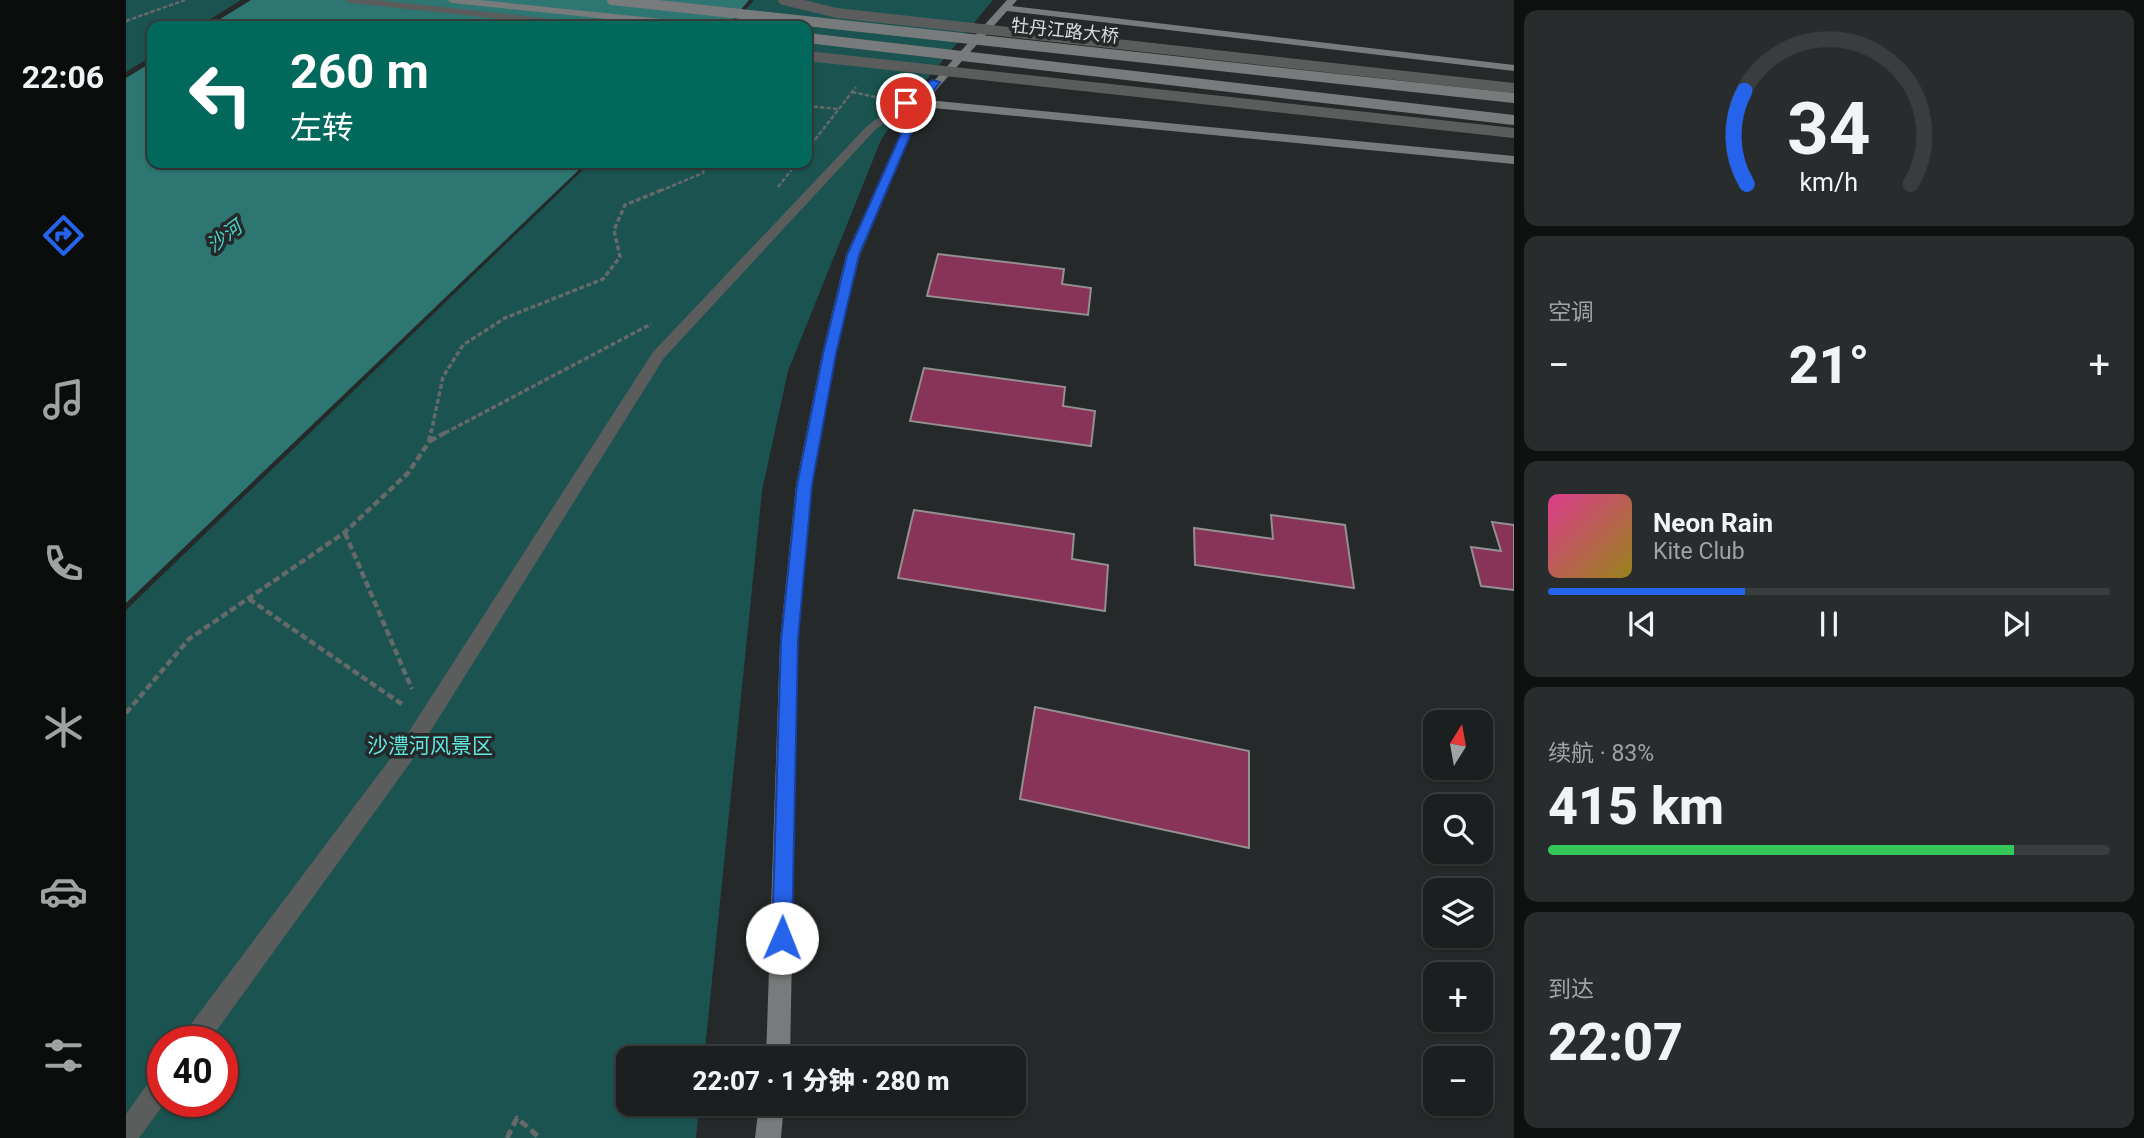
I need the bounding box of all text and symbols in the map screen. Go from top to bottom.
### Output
street label: 牡丹江路大桥 [1010,14,1120,47]
text: 260 m [290,43,429,100]
icon: left [175,49,266,140]
text: 22:06 [22,58,104,96]
pin [876,73,936,133]
icon: arrive [887,84,925,122]
text: 34 [1787,86,1871,172]
text: 左转 [290,109,354,147]
text: km/h [1800,168,1858,197]
icon: directions [39,211,88,260]
water label: 沙河 [202,213,250,257]
text: 空调 [1548,299,1594,326]
text: 21° [1789,335,1869,396]
text: − [1548,343,1570,387]
text: + [2088,343,2110,387]
icon: music [39,375,88,424]
text: Neon Rain [1653,508,1773,538]
text: Kite Club [1653,538,1745,565]
icon: phone [39,539,88,588]
icon: previous [1623,605,1661,643]
icon: pause [1810,605,1848,643]
icon: next [1997,605,2035,643]
icon: climate [39,703,88,752]
north arrow [1423,710,1493,780]
map controls [1423,710,1493,1116]
park label: 沙澧河风景区 [367,734,493,758]
text: 续航 · 83% [1548,740,1654,767]
text: 415 km [1548,776,1724,837]
button: search [1423,794,1493,864]
icon: car [39,867,88,916]
button: layers [1423,878,1493,948]
position arrow [745,901,819,975]
button: + [1423,962,1493,1032]
text: 到达 [1548,976,1594,1003]
text: 22:07 [1548,1012,1683,1073]
speed limit sign: 40 [147,1026,238,1117]
icon: filters [39,1031,88,1080]
button: − [1423,1046,1493,1116]
text: 22:07 · 1 分钟 · 280 m [692,1066,950,1096]

